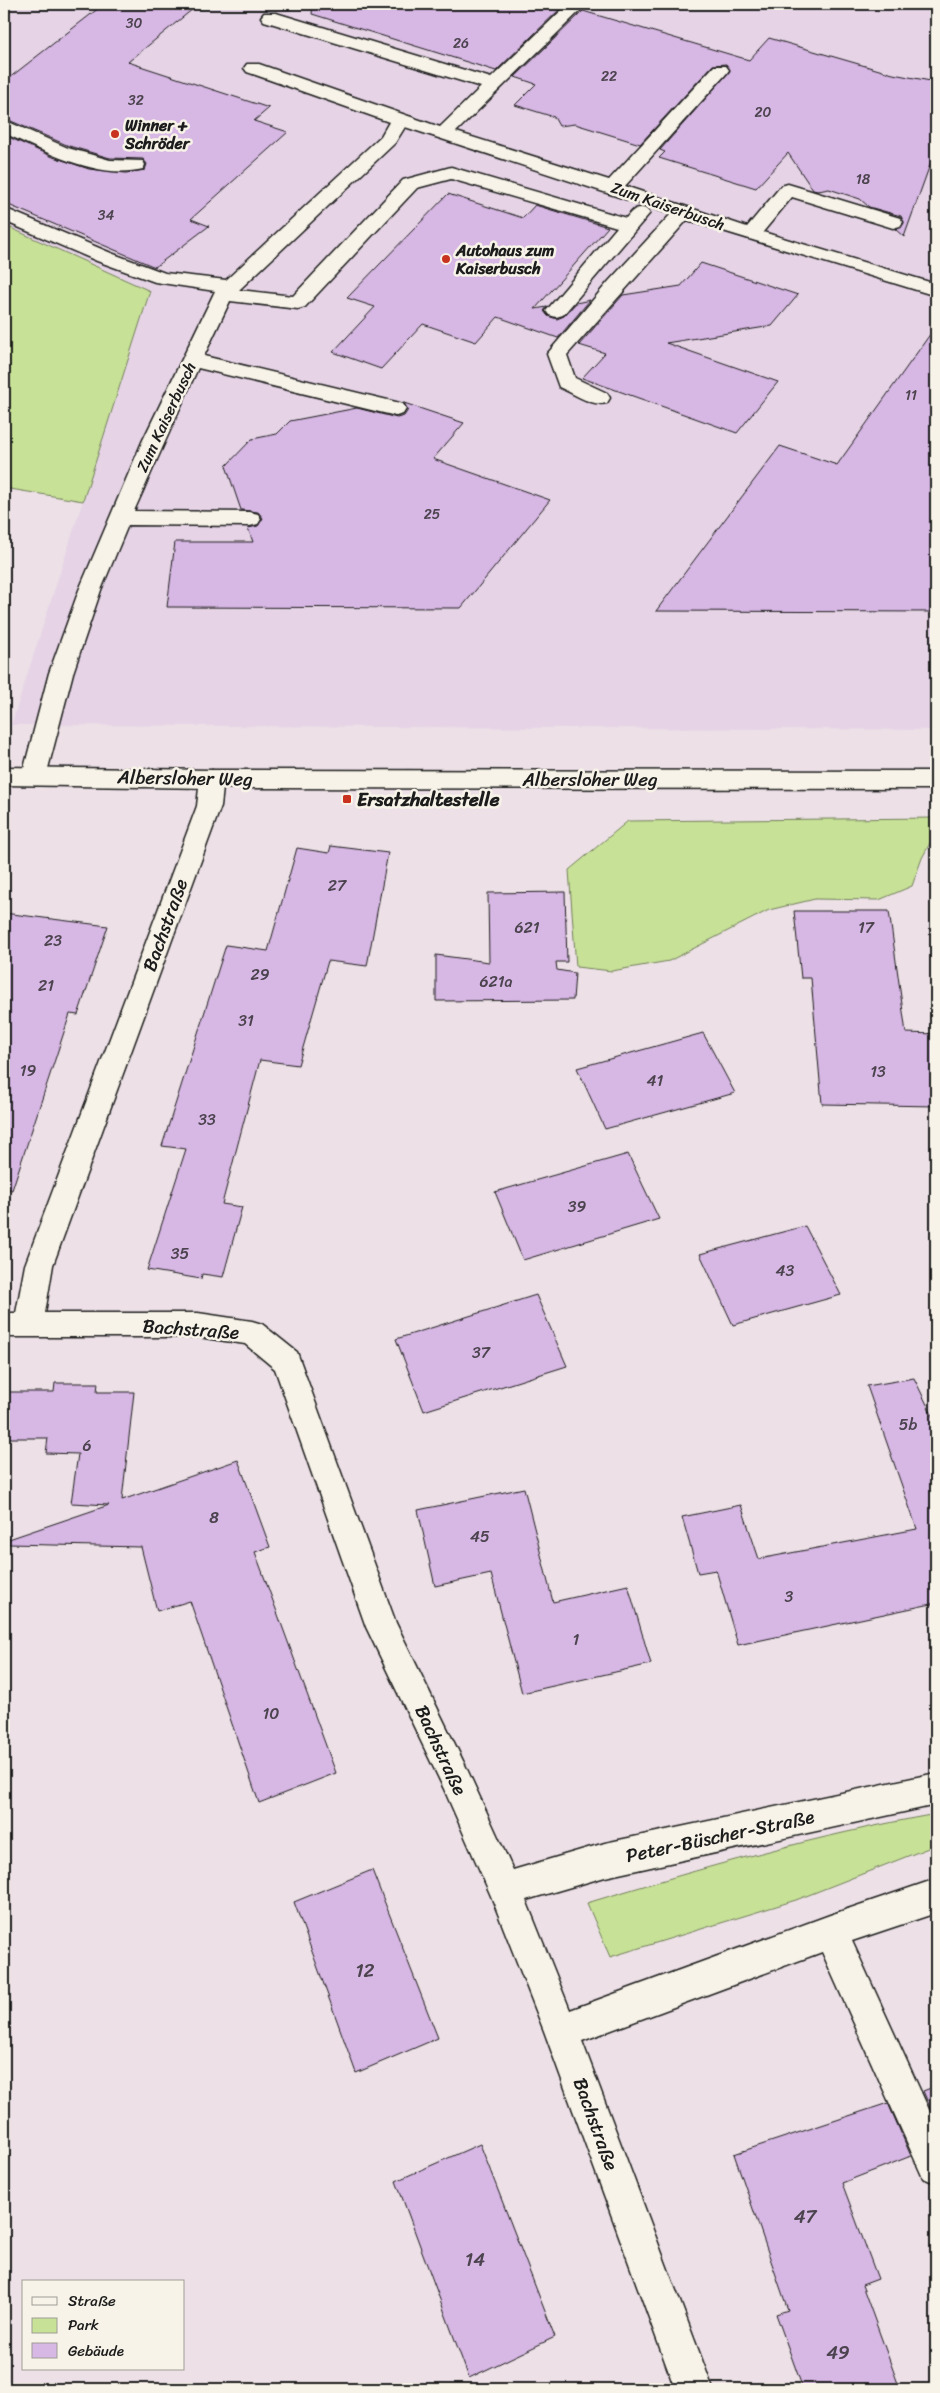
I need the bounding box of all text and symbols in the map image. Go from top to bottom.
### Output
house number: 30 [126,11,142,36]
house number: 26 [453,31,469,56]
house number: 22 [601,64,617,89]
house number: 32 [128,88,144,113]
house number: 20 [755,100,772,125]
place label: Winner + Schröder [124,111,191,158]
marker: Winner + Schröder [109,128,121,140]
house number: 18 [856,167,871,192]
street label: Zum Kaiserbusch [607,173,729,239]
house number: 34 [98,203,114,228]
place label: Autohaus zum Kaiserbusch [455,236,554,283]
marker: Autohaus zum Kaiserbusch [440,253,452,265]
street label: Zum Kaiserbusch [128,357,204,477]
house number: 11 [905,383,917,408]
house number: 25 [424,502,441,527]
street label: Albersloher Weg [116,760,253,796]
street label: Albersloher Weg [521,763,658,796]
place label: Ersatzhaltestelle [357,783,500,816]
marker: Ersatzhaltestelle [341,793,353,805]
house number: 27 [328,871,347,900]
street label: Bachstraße [133,874,197,976]
house number: 621 [514,913,540,942]
house number: 17 [858,913,875,942]
house number: 23 [44,926,62,955]
house number: 29 [250,960,270,989]
house number: 621a [479,967,513,996]
house number: 21 [38,971,54,1000]
house number: 31 [238,1006,254,1035]
house number: 19 [20,1056,37,1085]
house number: 13 [870,1057,886,1086]
house number: 41 [647,1066,664,1095]
house number: 33 [198,1105,216,1134]
house number: 39 [568,1192,586,1221]
house number: 35 [171,1239,190,1268]
house number: 43 [776,1256,795,1285]
street label: Bachstraße [142,1309,240,1349]
house number: 37 [472,1338,491,1367]
house number: 5b [899,1410,917,1439]
house number: 6 [82,1431,92,1460]
house number: 8 [209,1503,219,1532]
house number: 45 [470,1522,490,1551]
house number: 3 [785,1582,794,1611]
house number: 1 [573,1625,580,1654]
house number: 10 [263,1699,279,1728]
street label: Bachstraße [406,1699,476,1801]
street label: Peter-Büscher-Straße [623,1800,817,1872]
house number: 12 [355,1954,375,1987]
street label: Bachstraße [564,2073,628,2175]
house number: 47 [794,2200,818,2233]
house number: 14 [465,2243,485,2276]
legend [22,2280,185,2370]
text: Straße [68,2288,116,2314]
text: Park [68,2312,99,2338]
house number: 49 [826,2336,850,2369]
text: Gebäude [68,2338,124,2364]

